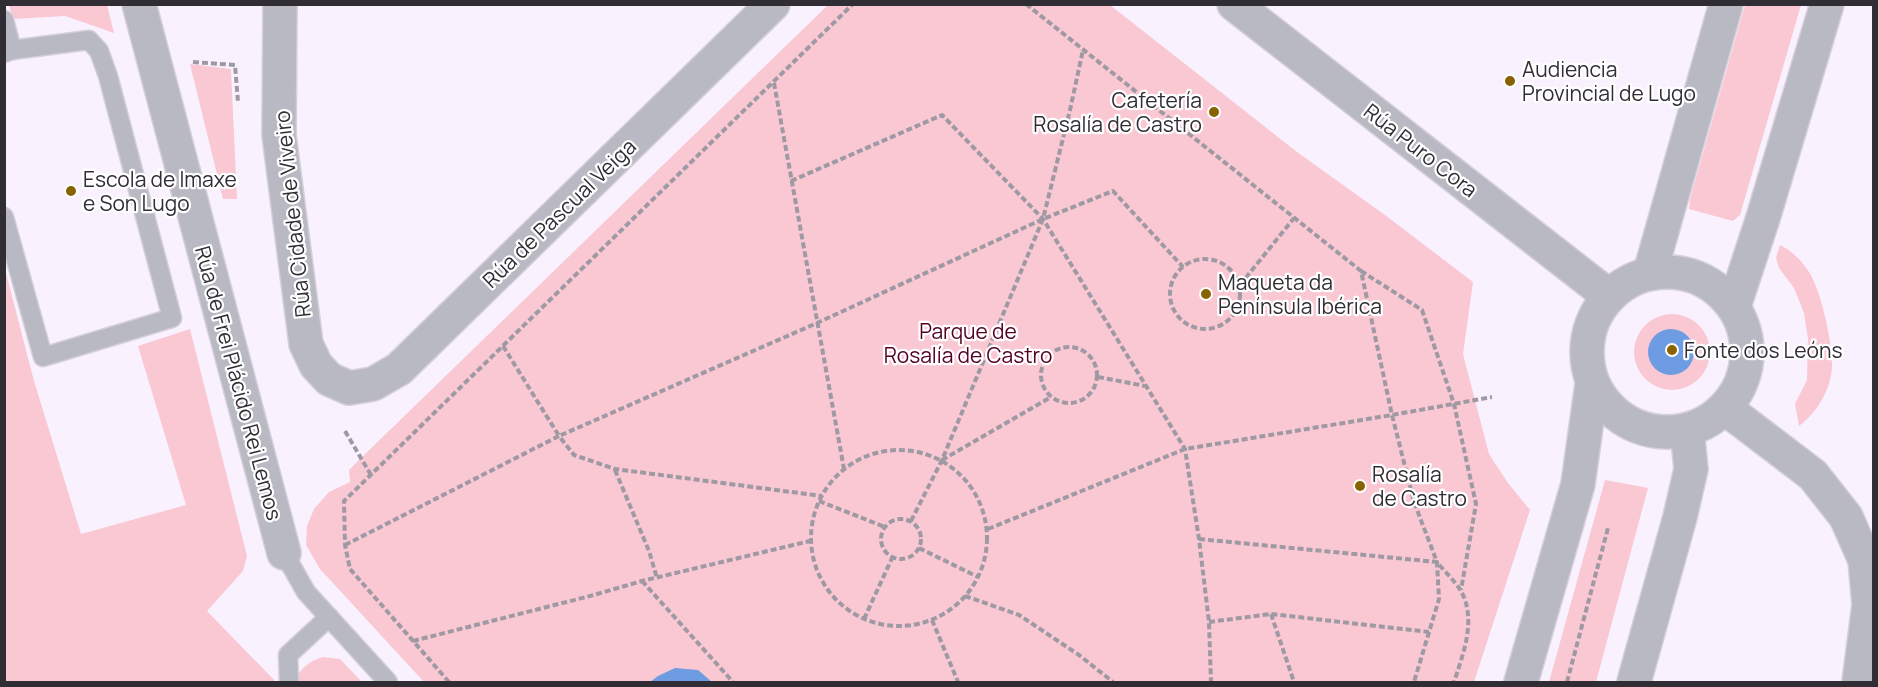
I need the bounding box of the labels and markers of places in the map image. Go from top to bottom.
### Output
place label: Audiencia Provincial de Lugo [1522,55,1696,107]
marker: Audiencia Provincial de Lugo [1503,74,1517,88]
place label: Cafetería Rosalía de Castro [1033,86,1202,138]
marker: Cafetería Rosalía de Castro [1207,105,1221,119]
place label: Escola de Imaxe e Son Lugo [83,165,237,217]
marker: Escola de Imaxe e Son Lugo [64,184,78,198]
place label: Maqueta da Península Ibérica [1218,268,1382,320]
marker: Maqueta da Península Ibérica [1199,287,1213,301]
place label: Fonte dos Leóns [1684,336,1843,364]
marker: Fonte dos Leóns [1665,343,1679,357]
place label: Rosalía de Castro [1372,460,1467,512]
marker: Rosalía de Castro [1353,479,1367,493]

